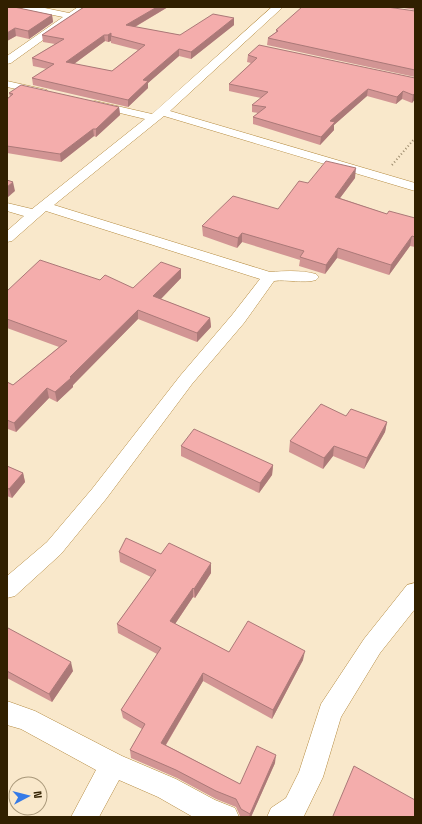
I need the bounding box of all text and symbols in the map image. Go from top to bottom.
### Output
north arrow [8,776,48,816]
text: N [31,790,45,799]

